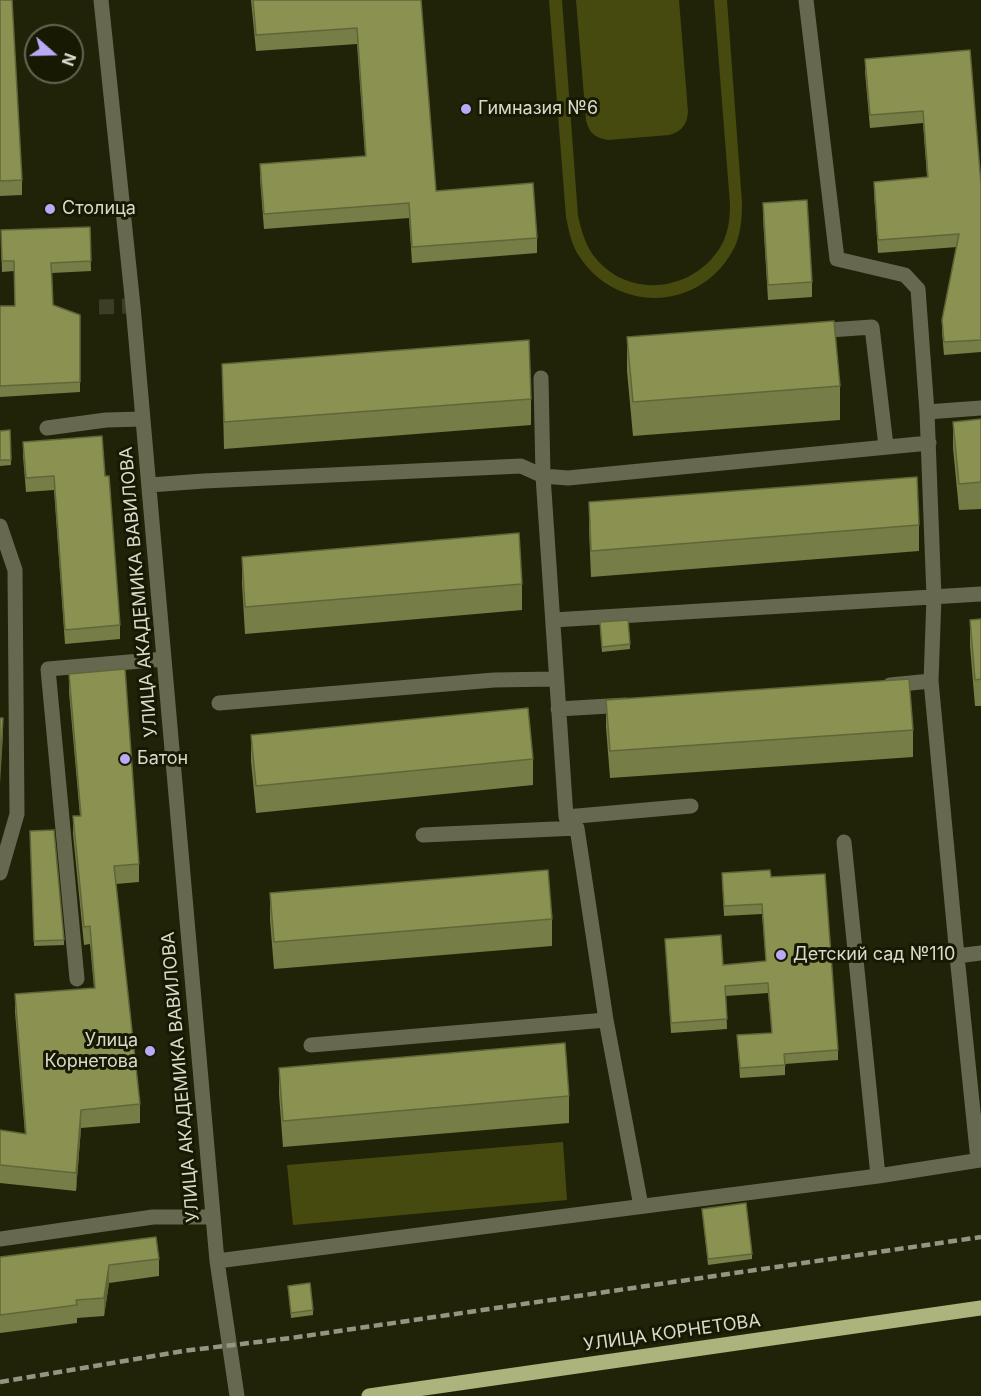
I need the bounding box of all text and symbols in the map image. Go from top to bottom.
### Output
north arrow [24,24,84,84]
text: N [58,50,81,69]
place label: Гимназия №6 [478,98,598,120]
marker: Гимназия №6 [459,102,473,116]
place label: Столица [62,198,136,220]
marker: Столица [43,202,57,216]
street label: УЛИЦА АКАДЕМИКА ВАВИЛОВА [116,446,162,738]
place label: Батон [137,748,188,770]
marker: Батон [118,752,132,766]
street label: УЛИЦА АКАДЕМИКА ВАВИЛОВА [158,931,204,1223]
place label: Детский сад №110 [793,944,955,966]
marker: Детский сад №110 [774,948,788,962]
place label: Улица Корнетова [45,1030,138,1072]
marker: Улица Корнетова [143,1044,157,1058]
street label: УЛИЦА КОРНЕТОВА [582,1310,762,1356]

